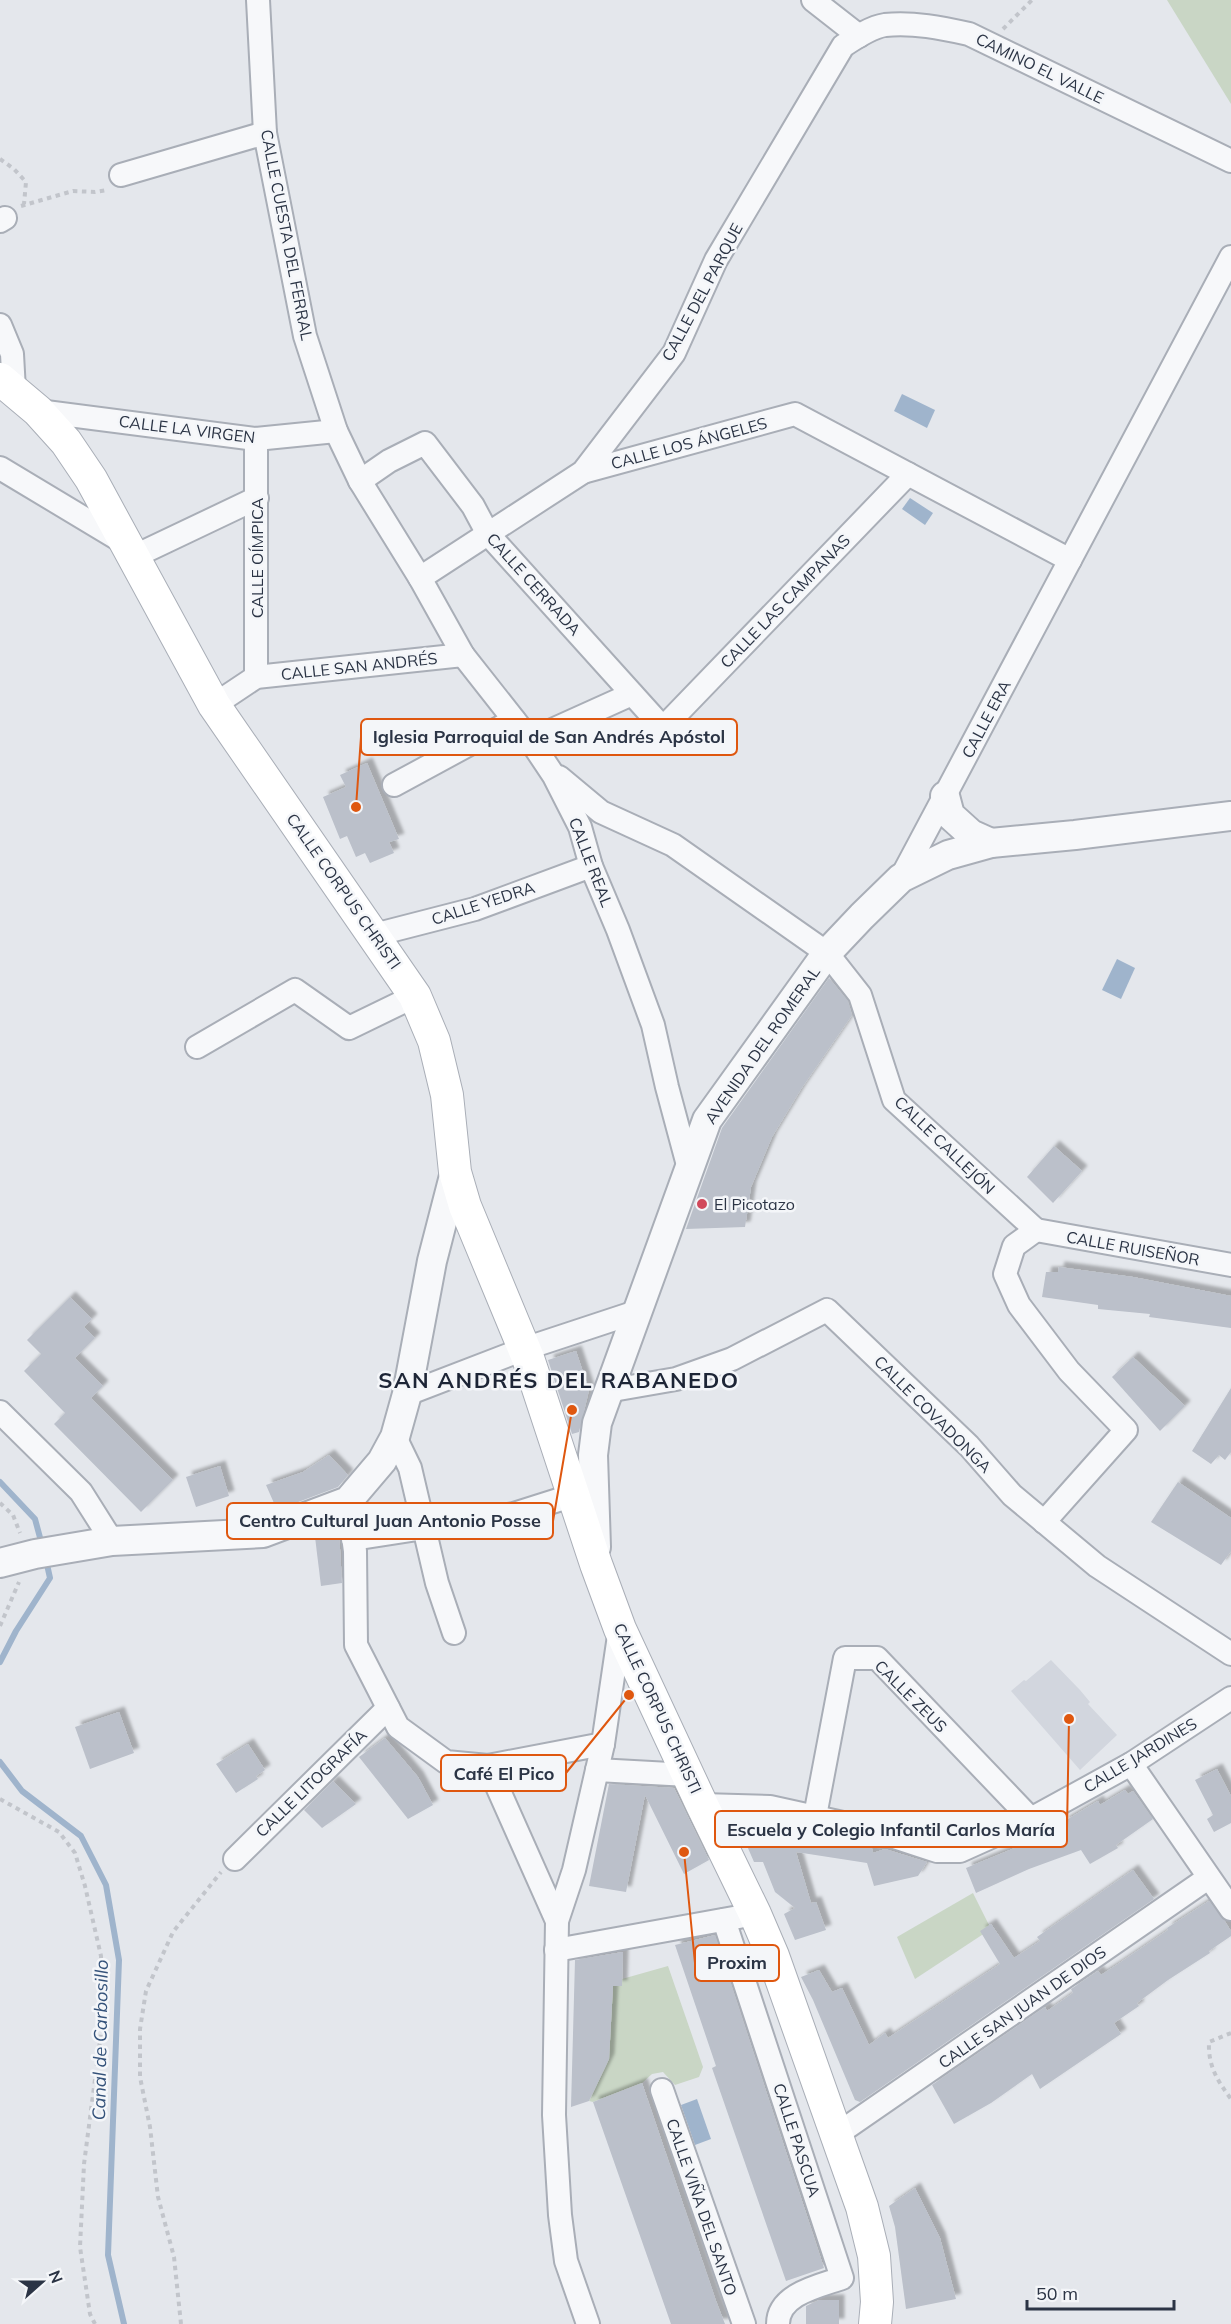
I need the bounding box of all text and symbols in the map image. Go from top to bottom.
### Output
street label: CAMINO EL VALLE [973,28,1107,108]
street label: CALLE CUESTA DEL FERRAL [257,128,317,342]
street label: CALLE DEL PARQUE [657,220,747,364]
street label: CALLE LA VIRGEN [118,411,256,447]
street label: CALLE LOS ÁNGELES [609,413,769,473]
street label: CALLE OÍMPICA [247,497,267,618]
street label: CALLE CERRADA [483,529,585,640]
street label: CALLE LAS CAMPANAS [716,530,854,672]
street label: CALLE SAN ANDRÉS [280,648,438,684]
street label: CALLE ERA [957,676,1015,761]
callout: Iglesia Parroquial de San Andrés Apóstol [361,719,737,755]
text: Iglesia Parroquial de San Andrés Apóstol [373,725,725,748]
street label: CALLE CORPUS CHRISTI [283,809,405,973]
street label: CALLE REAL [565,814,617,910]
street label: CALLE YEDRA [429,877,537,929]
street label: AVENIDA DEL ROMERAL [700,962,824,1127]
street label: CALLE CALLEJÓN [890,1092,1000,1198]
place label: El Picotazo [714,1194,795,1214]
marker: El Picotazo [695,1197,709,1211]
street label: CALLE RUISEÑOR [1065,1226,1201,1270]
street label: CALLE COVADONGA [870,1351,996,1477]
district label: SAN ANDRÉS DEL RABANEDO [378,1366,740,1394]
callout: Centro Cultural Juan Antonio Posse [227,1503,553,1539]
text: Centro Cultural Juan Antonio Posse [239,1509,541,1532]
street label: CALLE CORPUS CHRISTI [610,1620,706,1796]
street label: CALLE ZEUS [871,1656,951,1736]
street label: CALLE JARDINES [1080,1713,1200,1797]
street label: CALLE LITOGRAFÍA [251,1725,371,1841]
callout: Café El Pico [441,1755,566,1791]
text: Café El Pico [454,1762,554,1785]
callout: Escuela y Colegio Infantil Carlos María [715,1811,1067,1847]
text: Escuela y Colegio Infantil Carlos María [727,1818,1055,1841]
street label: CALLE SAN JUAN DE DIOS [934,1941,1110,2073]
callout: Proxim [695,1945,779,1981]
text: Proxim [707,1951,767,1974]
water label: Canal de Carbosillo [87,1959,113,2121]
street label: CALLE PASCUA [769,2080,825,2200]
street label: CALLE VIÑA DEL SANTO [662,2116,742,2298]
north arrow [12,2252,72,2312]
text: N [45,2267,68,2286]
scale bar [1027,2273,1174,2311]
text: 50 m [1036,2282,1078,2305]

